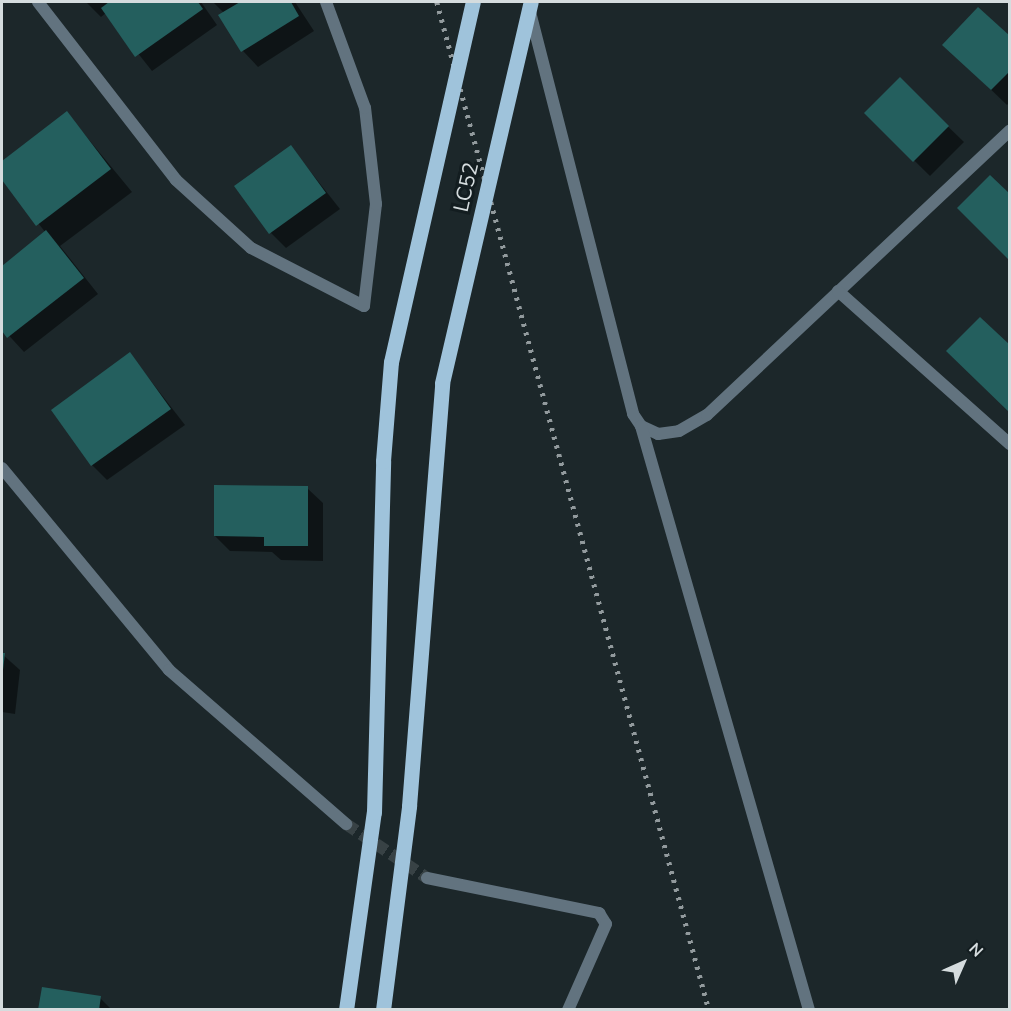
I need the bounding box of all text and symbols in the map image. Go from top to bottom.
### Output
street label: LC52 [448,160,484,214]
north arrow [933,933,993,993]
text: N [964,938,988,962]

